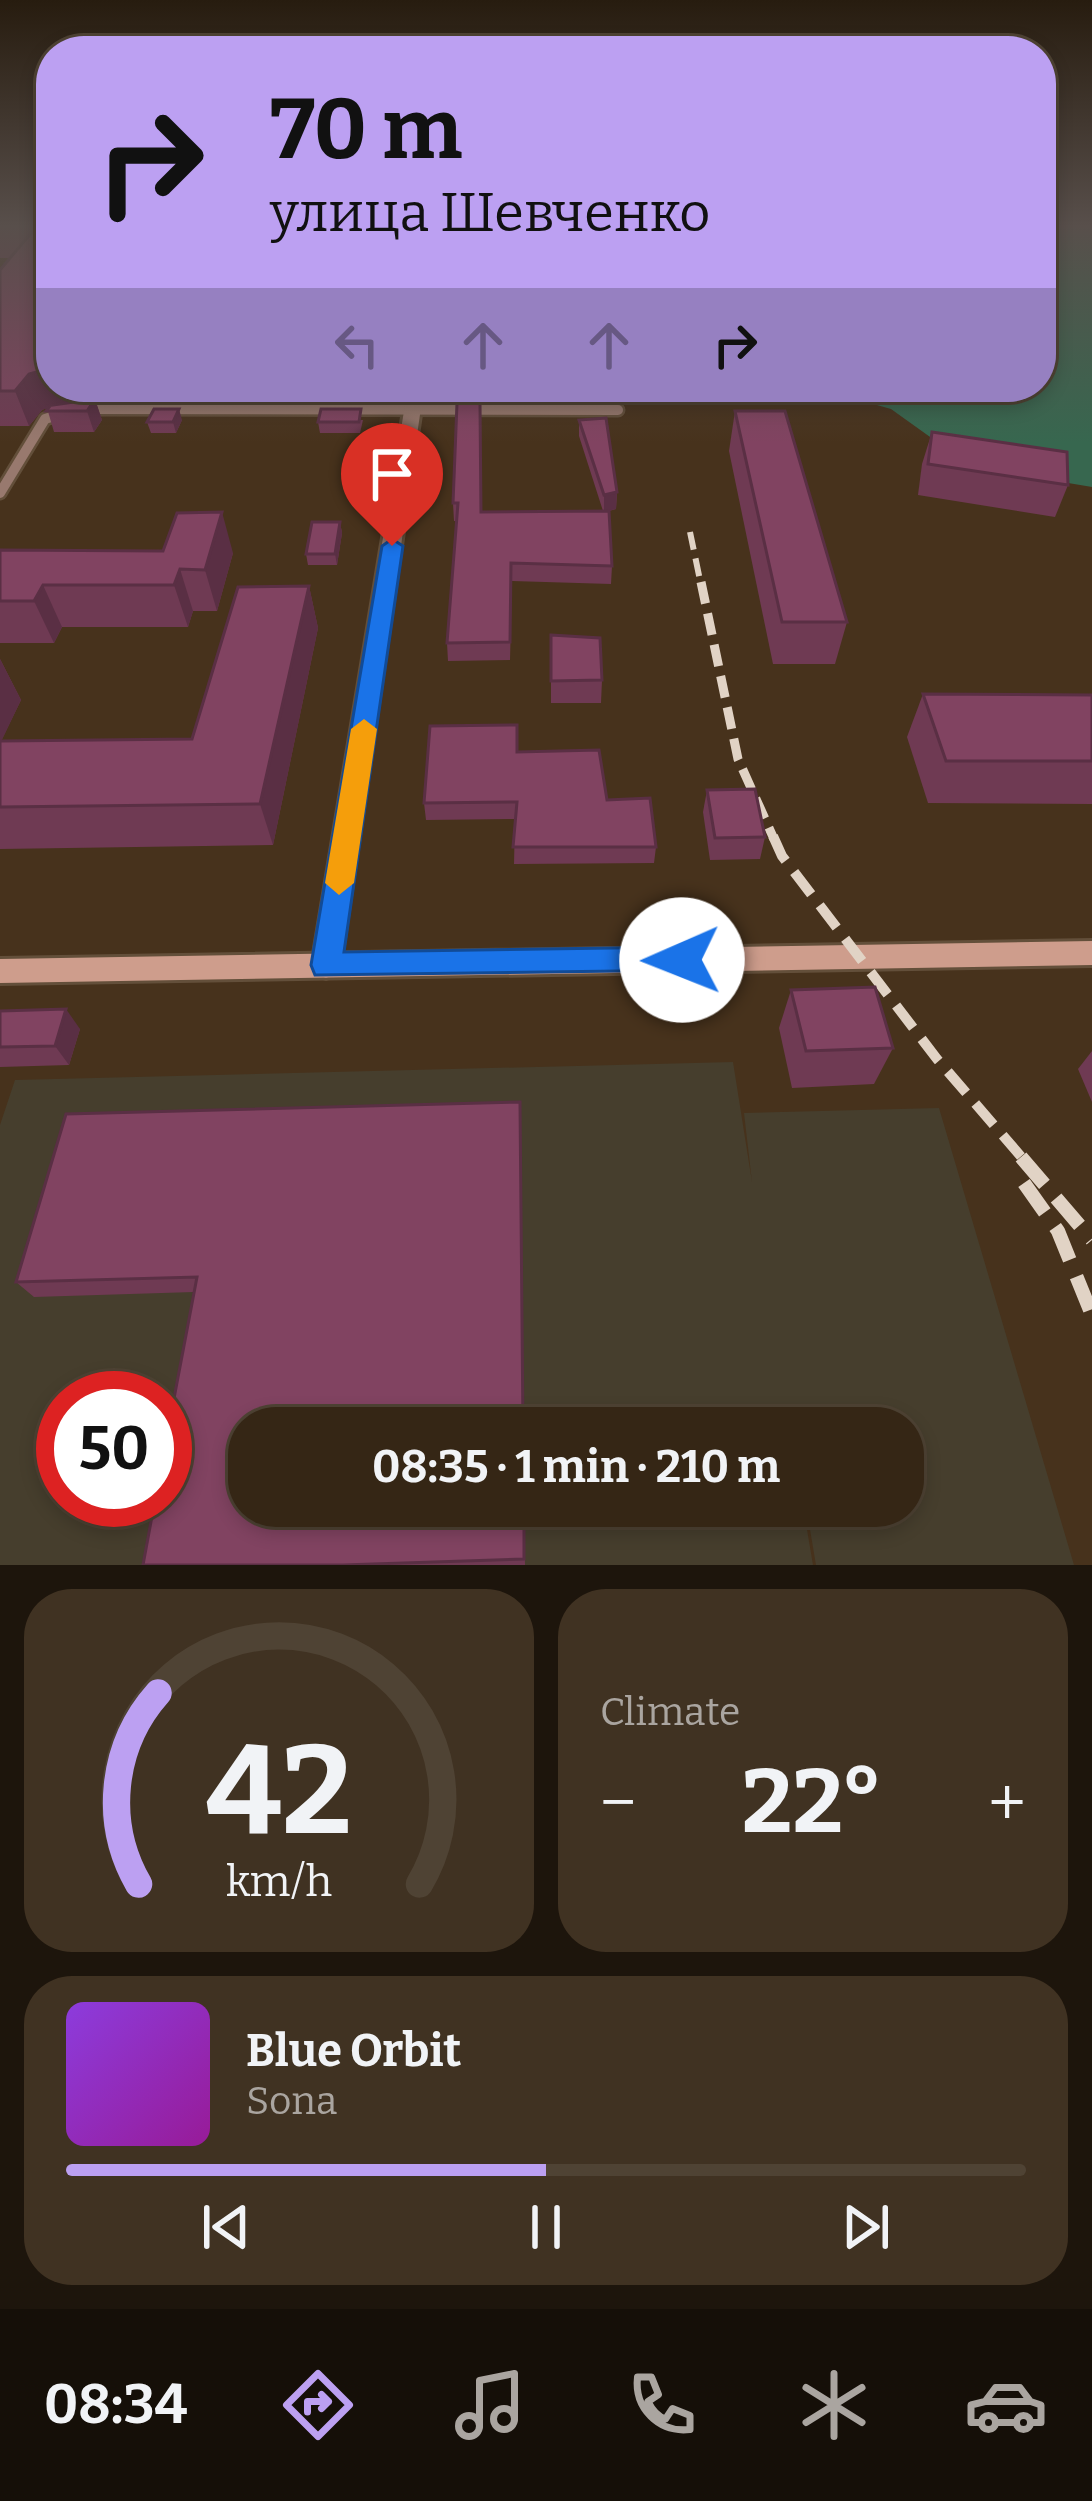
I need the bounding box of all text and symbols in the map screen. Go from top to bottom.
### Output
text: 70 m [270,79,462,180]
icon: right [72,84,228,240]
text: улица Шевченко [270,181,710,245]
icon: left [324,312,390,378]
icon: ahead [450,312,516,378]
icon: ahead [576,312,642,378]
icon: right [702,312,768,378]
pin [341,423,443,546]
icon: arrive [359,441,425,507]
position arrow [619,897,745,1023]
speed limit sign: 50 [36,1371,192,1527]
text: 08:35 · 1 min · 210 m [372,1440,780,1494]
text: Climate [600,1689,740,1735]
text: 42 [206,1716,352,1866]
text: 22° [742,1748,883,1856]
text: − [600,1763,636,1842]
text: + [988,1763,1026,1842]
text: km/h [226,1855,332,1906]
text: Blue Orbit [246,2024,461,2078]
text: Sona [246,2078,337,2124]
icon: previous [193,2194,259,2260]
icon: pause [513,2194,579,2260]
icon: next [833,2194,899,2260]
icon: directions [276,2363,360,2447]
icon: music [448,2363,532,2447]
icon: phone [620,2363,704,2447]
icon: climate [792,2363,876,2447]
icon: car [964,2363,1048,2447]
text: 08:34 [44,2373,187,2437]

